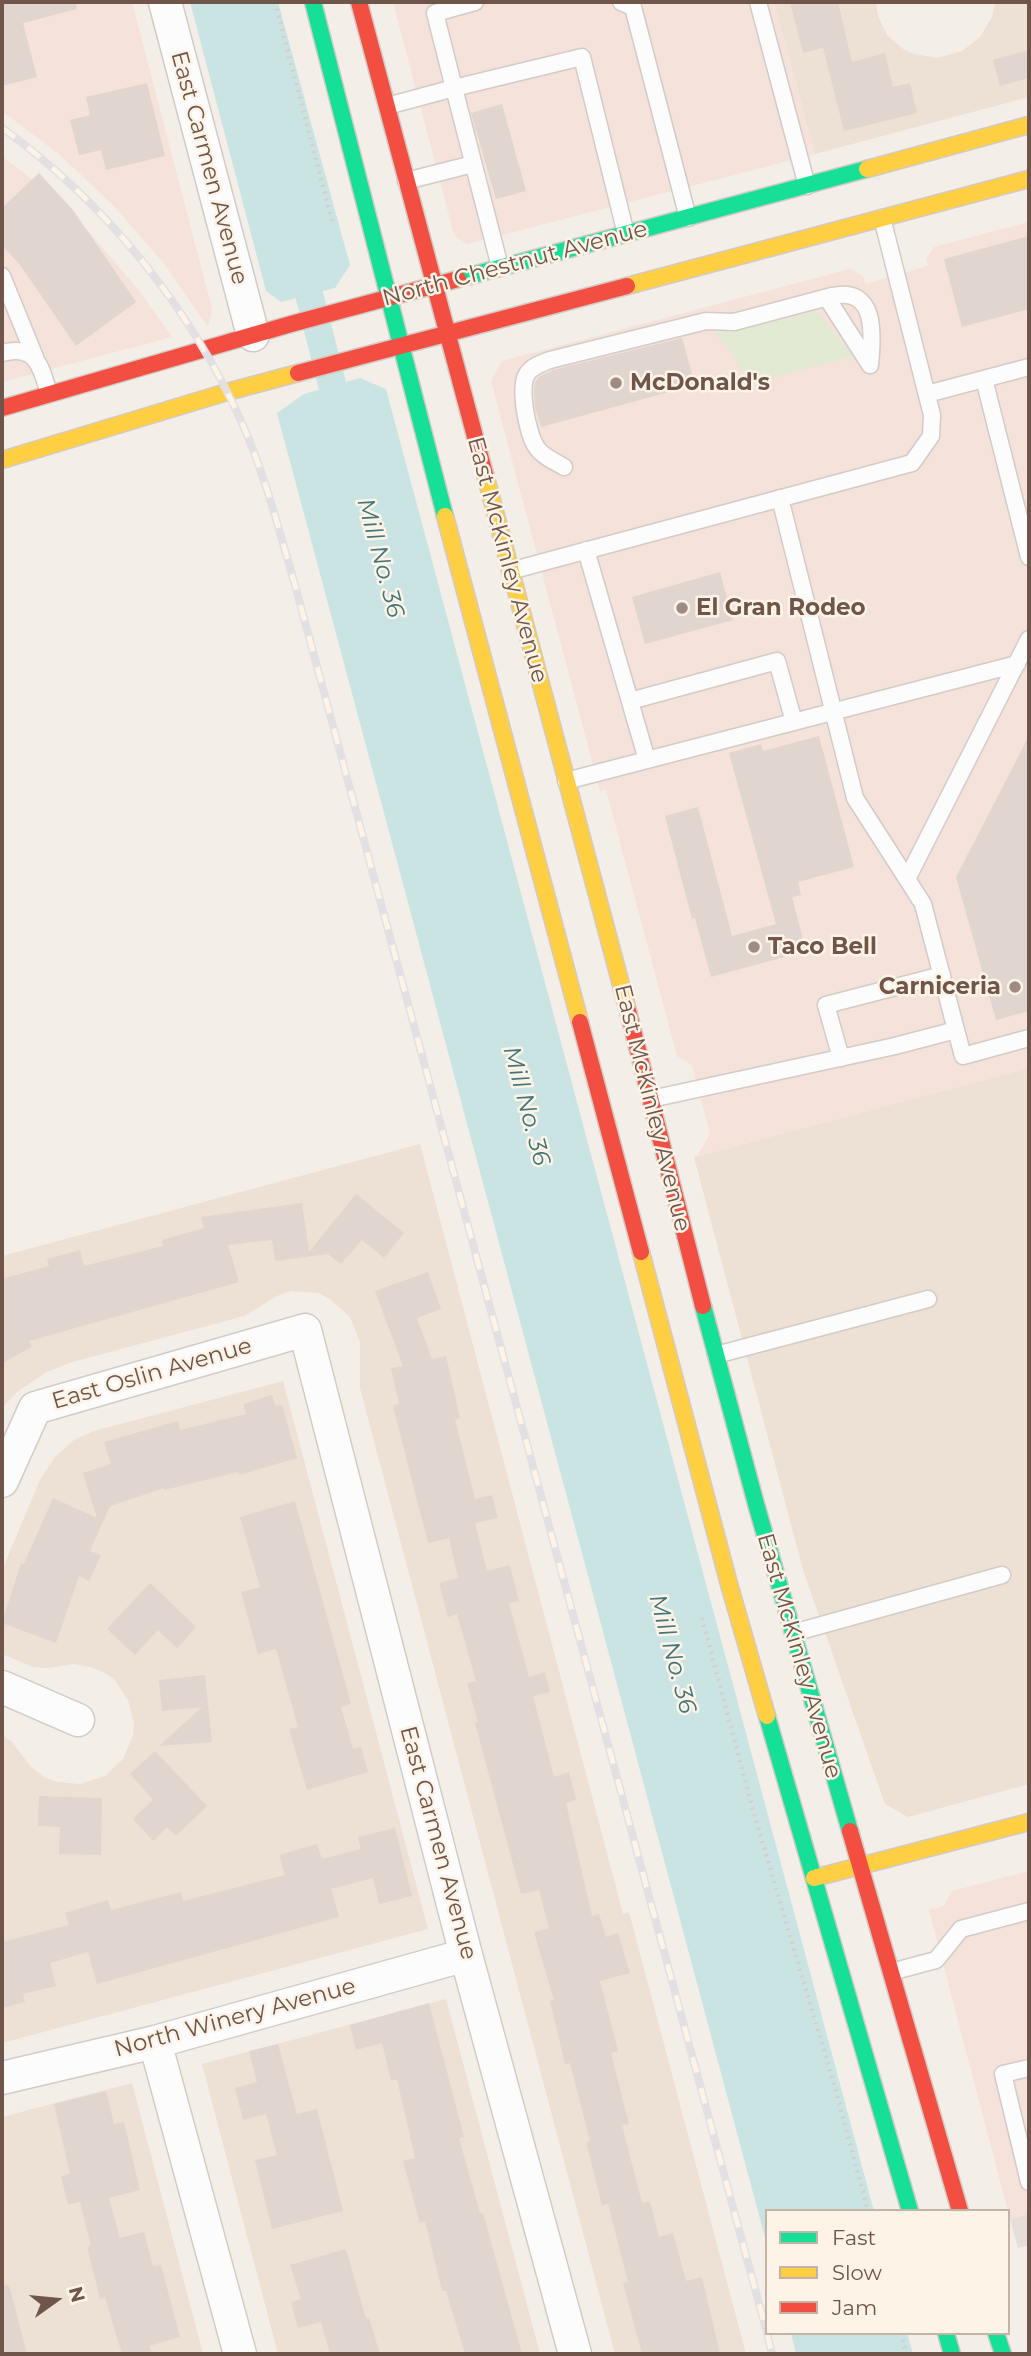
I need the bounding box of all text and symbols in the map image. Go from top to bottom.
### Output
street label: East Carmen Avenue [165,48,253,288]
street label: North Chestnut Avenue [380,215,650,313]
place label: McDonald's [630,369,770,397]
marker: McDonald's [608,375,624,391]
street label: East McKinley Avenue [461,434,553,686]
water label: Mill No. 36 [350,495,410,621]
place label: El Gran Rodeo [696,594,866,622]
marker: El Gran Rodeo [674,600,690,616]
place label: Taco Bell [768,933,877,961]
marker: Taco Bell [746,939,762,955]
place label: Carniceria [879,973,1001,1001]
marker: Carniceria [1007,979,1023,995]
street label: East McKinley Avenue [608,982,696,1234]
water label: Mill No. 36 [496,1043,556,1169]
street label: East Oslin Avenue [49,1332,255,1416]
street label: East McKinley Avenue [751,1530,847,1782]
water label: Mill No. 36 [642,1591,702,1717]
street label: East Carmen Avenue [394,1723,482,1963]
street label: North Winery Avenue [111,1972,359,2064]
legend [765,2209,1010,2335]
text: Fast [832,2225,876,2250]
text: Slow [832,2260,882,2285]
north arrow [21,2265,91,2335]
text: N [64,2284,90,2305]
text: Jam [832,2295,877,2320]

